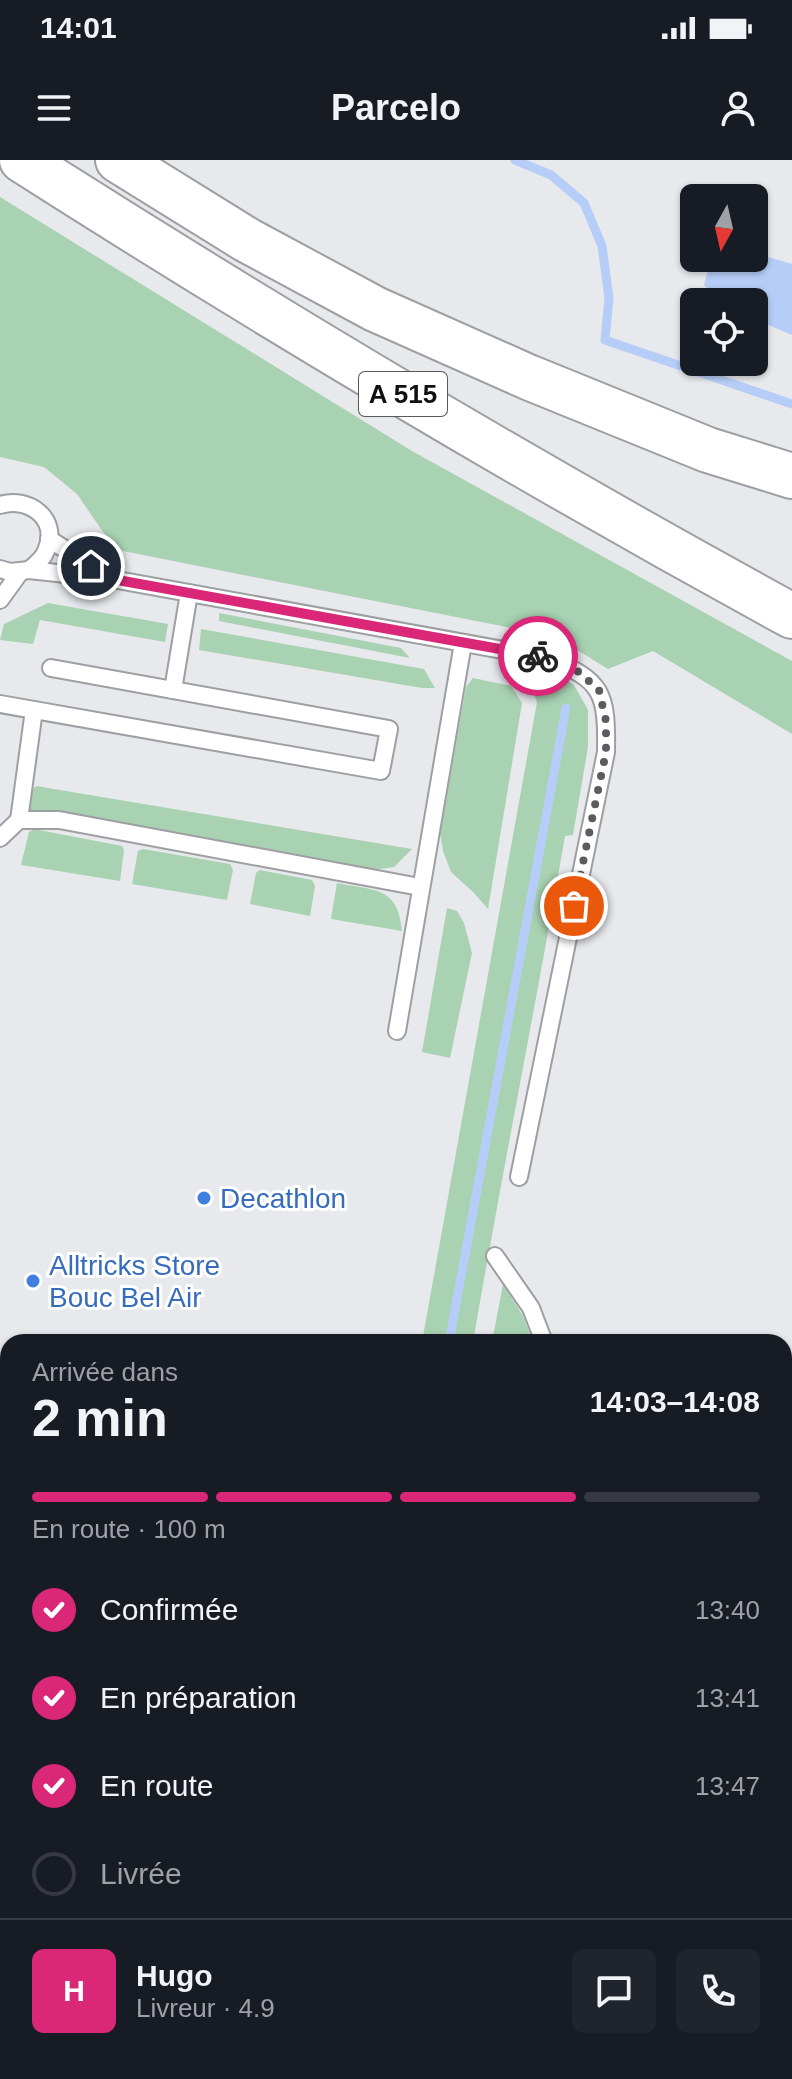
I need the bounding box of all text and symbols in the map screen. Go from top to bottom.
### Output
text: 14:01 [40,11,117,44]
icon: menu [32,86,76,130]
icon: person [716,86,760,130]
text: Parcelo [331,87,461,128]
north arrow [680,184,768,272]
map controls [680,184,768,376]
button: locate [680,288,768,376]
road number: A 515 [359,372,447,416]
pin [57,532,125,600]
icon: home [69,544,113,588]
courier [498,616,578,696]
icon: bike [516,634,560,678]
pin [540,872,608,940]
icon: bag [552,884,596,928]
place label: Decathlon [220,1183,346,1214]
marker: Decathlon [195,1189,213,1207]
place label: Alltricks Store Bouc Bel Air [49,1250,220,1313]
marker: Alltricks Store Bouc Bel Air [24,1272,42,1290]
text: Arrivée dans [32,1357,178,1387]
text: 14:03–14:08 [590,1385,760,1418]
text: 2 min [32,1389,168,1447]
text: En route · 100 m [32,1514,226,1544]
icon: check [32,1588,76,1632]
text: Confirmée [100,1593,238,1626]
text: 13:40 [695,1595,760,1625]
icon: check [32,1676,76,1720]
text: En préparation [100,1681,297,1714]
text: 13:41 [695,1683,760,1713]
icon: check [32,1764,76,1808]
text: En route [100,1769,213,1802]
text: 13:47 [695,1771,760,1801]
text: Livrée [100,1857,182,1890]
button: chat [572,1949,656,2033]
button: phone [676,1949,760,2033]
text: Hugo [136,1959,213,1992]
text: H [63,1974,85,2007]
text: Livreur · 4.9 [136,1993,275,2023]

